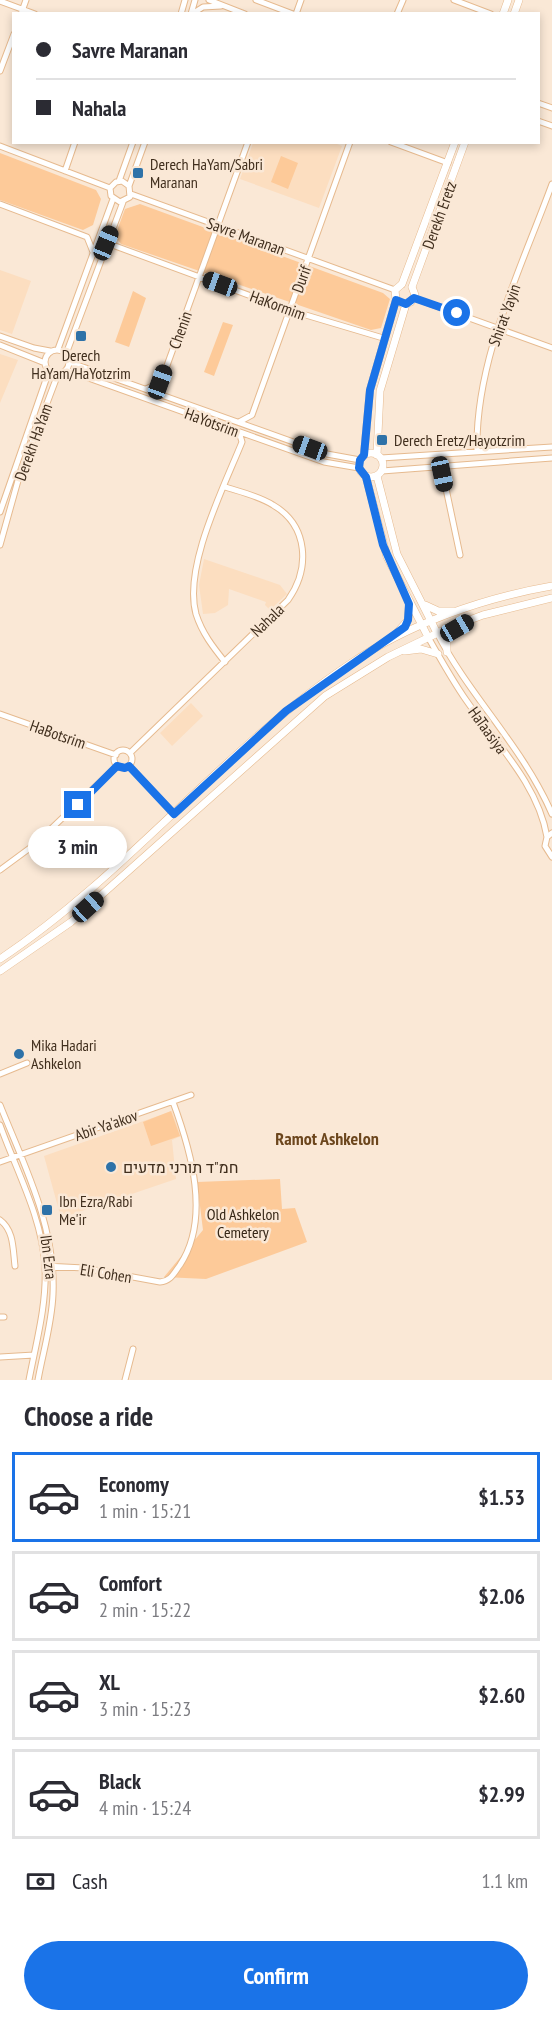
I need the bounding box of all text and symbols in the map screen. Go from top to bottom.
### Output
text: Savre Maranan [72,36,188,64]
text: Nahala [72,94,126,122]
place label: Derech HaYam/Sabri Maranan [150,154,263,192]
marker: Derech HaYam/Sabri Maranan [131,166,145,180]
street label: Derekh Eretz [418,178,461,252]
street label: Savre Maranan [204,213,288,259]
car [91,223,121,263]
street label: Durif [287,262,315,295]
car [200,269,240,299]
street label: Shirat Yayin [484,281,524,349]
street label: HaKormim [247,286,309,324]
route start [443,299,470,326]
street label: Chenin [164,308,196,352]
marker: Derech HaYam/HaYotzrim [74,329,88,343]
place label: Derech HaYam/HaYotzrim [31,345,131,383]
car [145,362,175,402]
street label: Derekh HaYam [10,401,56,483]
street label: HaYotsrim [182,403,242,441]
place label: Derech Eretz/Hayotzrim [394,430,525,450]
car [290,433,330,463]
marker: Derech Eretz/Hayotzrim [375,433,389,447]
car [429,455,455,493]
street label: Nahala [246,599,288,641]
car [437,611,477,645]
street label: HaTaasiya [464,703,512,757]
street label: HaBotsrim [28,715,88,753]
route end [64,791,91,818]
callout: 3 min [28,826,128,868]
text: 3 min [57,834,98,860]
car [69,888,107,926]
place label: Mika Hadari Ashkelon [31,1035,97,1073]
marker: Mika Hadari Ashkelon [12,1047,26,1061]
street label: Abir Ya'akov [72,1105,141,1145]
district label: Ramot Ashkelon [275,1127,379,1150]
place label: חמ"ד תורני מדעים [123,1157,238,1177]
marker: חמ"ד תורני מדעים [104,1160,118,1174]
place label: Ibn Ezra/Rabi Me'ir [59,1191,133,1229]
marker: Ibn Ezra/Rabi Me'ir [40,1203,54,1217]
park label: Old Ashkelon Cemetery [207,1204,279,1242]
street label: Ibn Ezra [36,1234,62,1280]
street label: Eli Cohen [79,1259,133,1287]
text: Choose a ride [24,1399,153,1433]
icon: car [27,1470,81,1524]
text: Economy [99,1470,169,1498]
text: $1.53 [478,1483,525,1511]
text: 1 min · 15:21 [99,1498,191,1524]
icon: car [27,1569,81,1623]
text: Comfort [99,1569,162,1597]
text: $2.06 [478,1582,525,1610]
text: 2 min · 15:22 [99,1597,191,1623]
icon: car [27,1668,81,1722]
text: XL [99,1668,120,1696]
text: $2.60 [478,1681,525,1709]
text: 3 min · 15:23 [99,1696,191,1722]
icon: car [27,1767,81,1821]
text: Black [99,1767,141,1795]
text: $2.99 [478,1780,525,1808]
text: 4 min · 15:24 [99,1795,191,1821]
icon: cash [24,1865,57,1898]
text: Cash [72,1867,108,1895]
text: 1.1 km [481,1868,528,1894]
button: Confirm [24,1941,528,2010]

